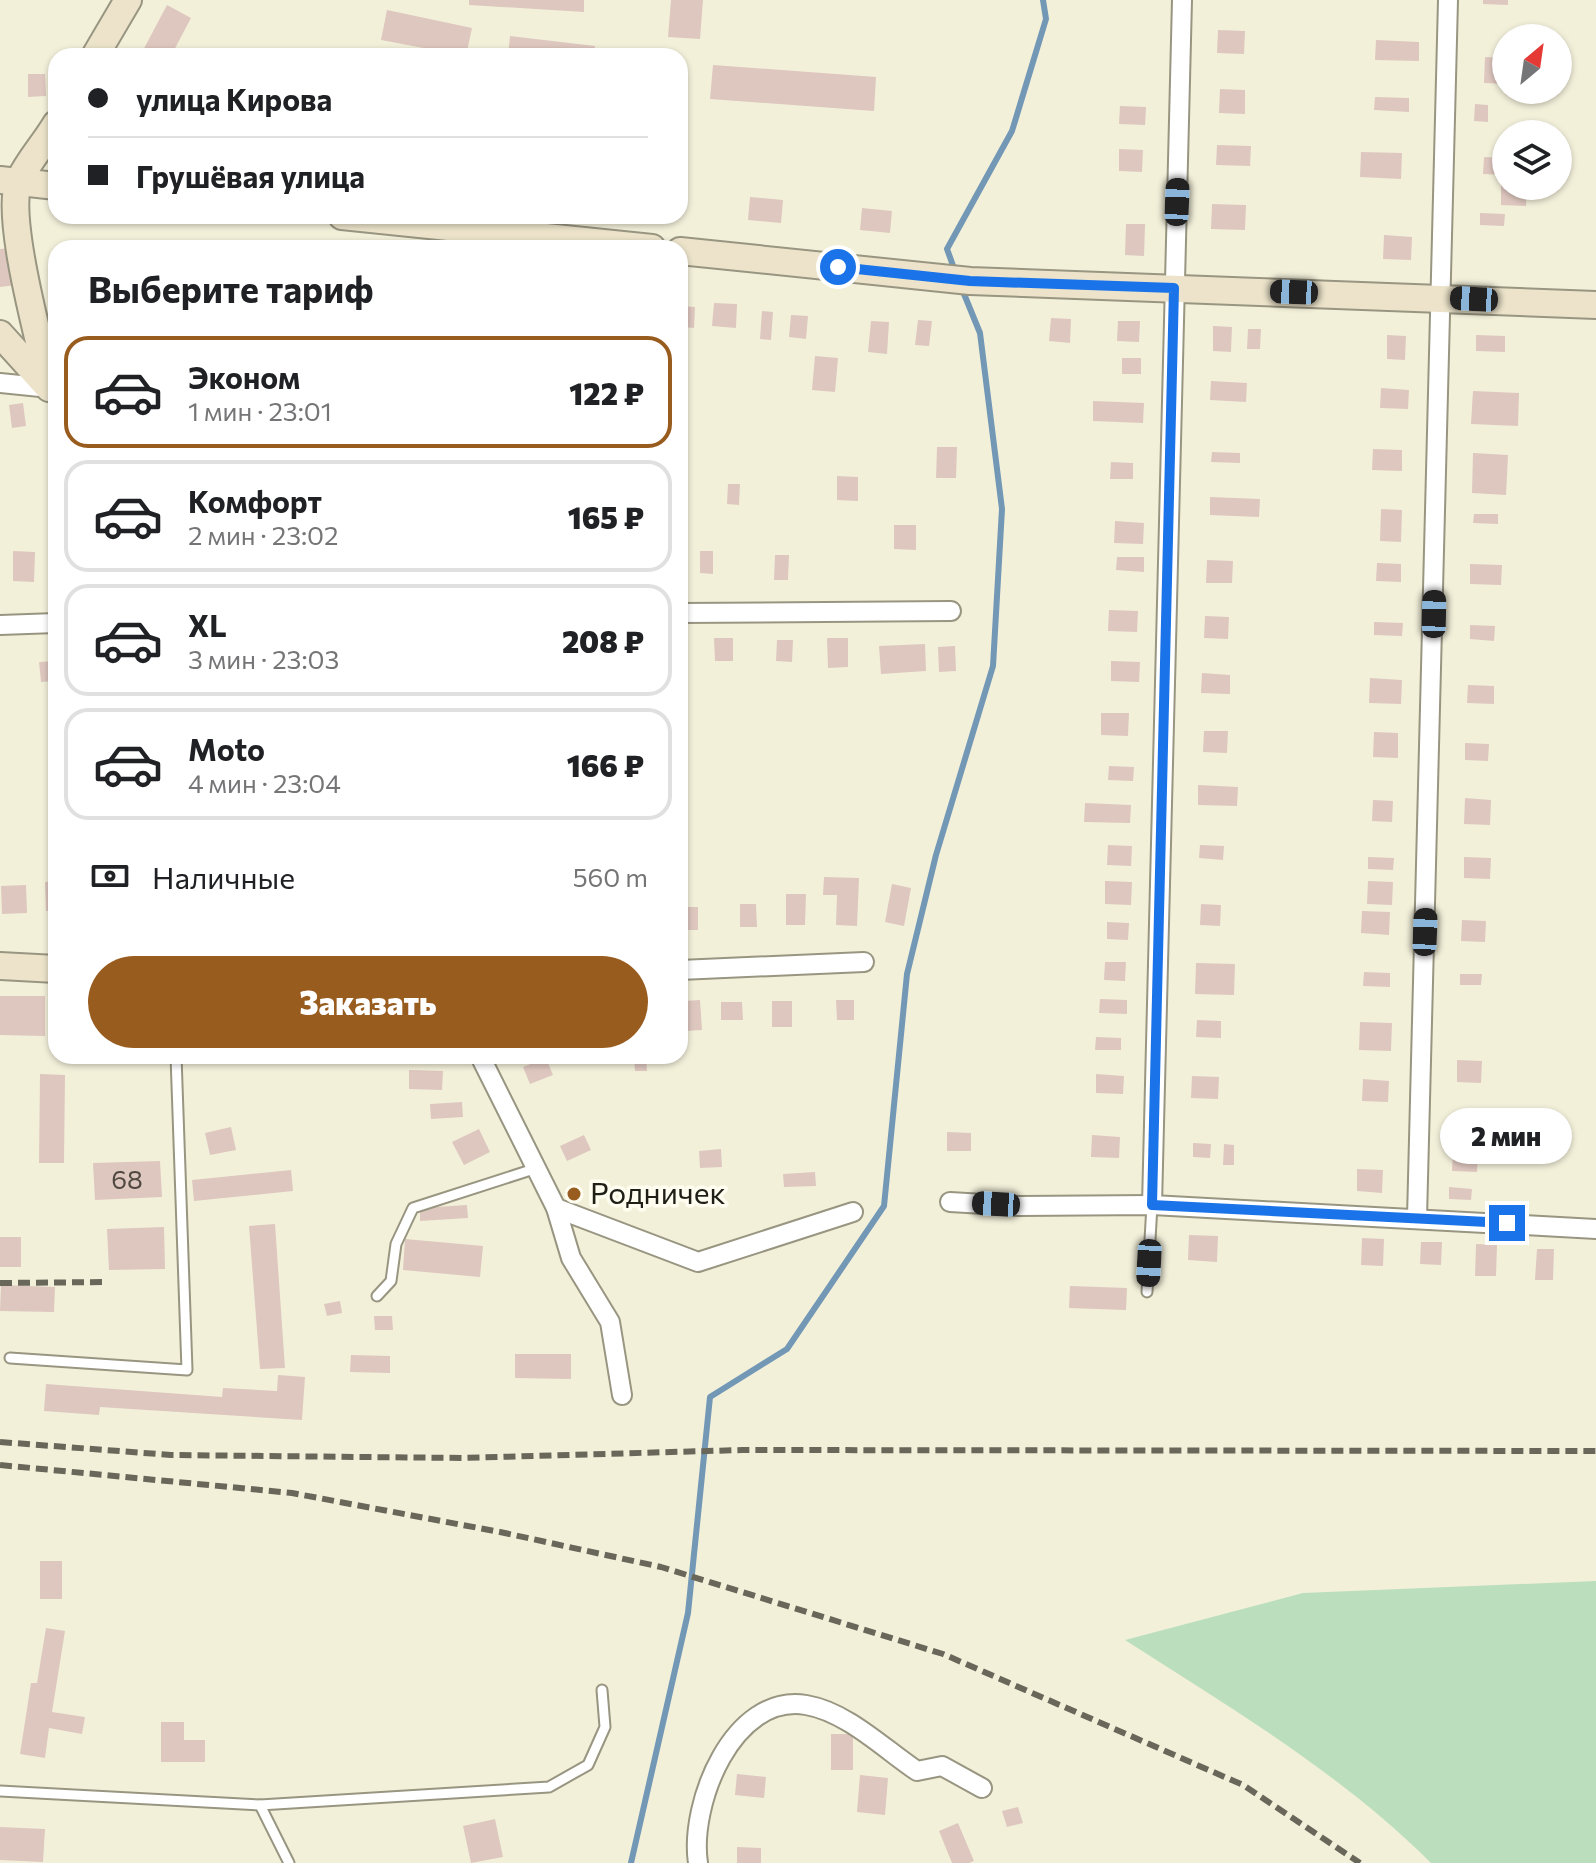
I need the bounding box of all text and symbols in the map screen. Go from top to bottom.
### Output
north arrow [1492,24,1572,104]
map controls [1492,24,1572,200]
text: улица Кирова [136,80,332,117]
button: layers [1492,120,1572,200]
text: Грушёвая улица [136,157,365,194]
car [1164,178,1190,226]
route start [820,249,856,285]
text: Выберите тариф [88,266,373,310]
car [1270,279,1318,305]
car [1449,286,1499,312]
icon: car [92,356,164,428]
text: Эконом [188,358,300,395]
text: 122 ₽ [569,374,644,411]
text: 1 мин · 23:01 [188,395,332,426]
icon: car [92,480,164,552]
text: Комфорт [188,482,322,519]
text: 165 ₽ [568,498,644,535]
text: 2 мин · 23:02 [188,519,338,550]
car [1422,590,1446,638]
icon: car [92,604,164,676]
text: XL [188,606,227,643]
text: 208 ₽ [562,622,644,659]
text: 3 мин · 23:03 [188,643,339,674]
icon: car [92,728,164,800]
text: Moto [188,730,265,767]
text: 166 ₽ [567,746,644,783]
text: 4 мин · 23:04 [188,767,341,798]
icon: cash [88,854,132,898]
text: Наличные [152,858,295,895]
text: 560 m [573,861,648,892]
car [1412,908,1438,956]
button: Заказать [88,956,648,1048]
callout: 2 мин [1441,1107,1573,1163]
text: 2 мин [1471,1120,1541,1151]
house number: 68 [111,1163,143,1194]
place label: Родничек [590,1173,726,1210]
marker: Родничек [565,1185,583,1203]
car [971,1191,1021,1217]
route end [1489,1205,1525,1241]
car [1136,1238,1162,1288]

